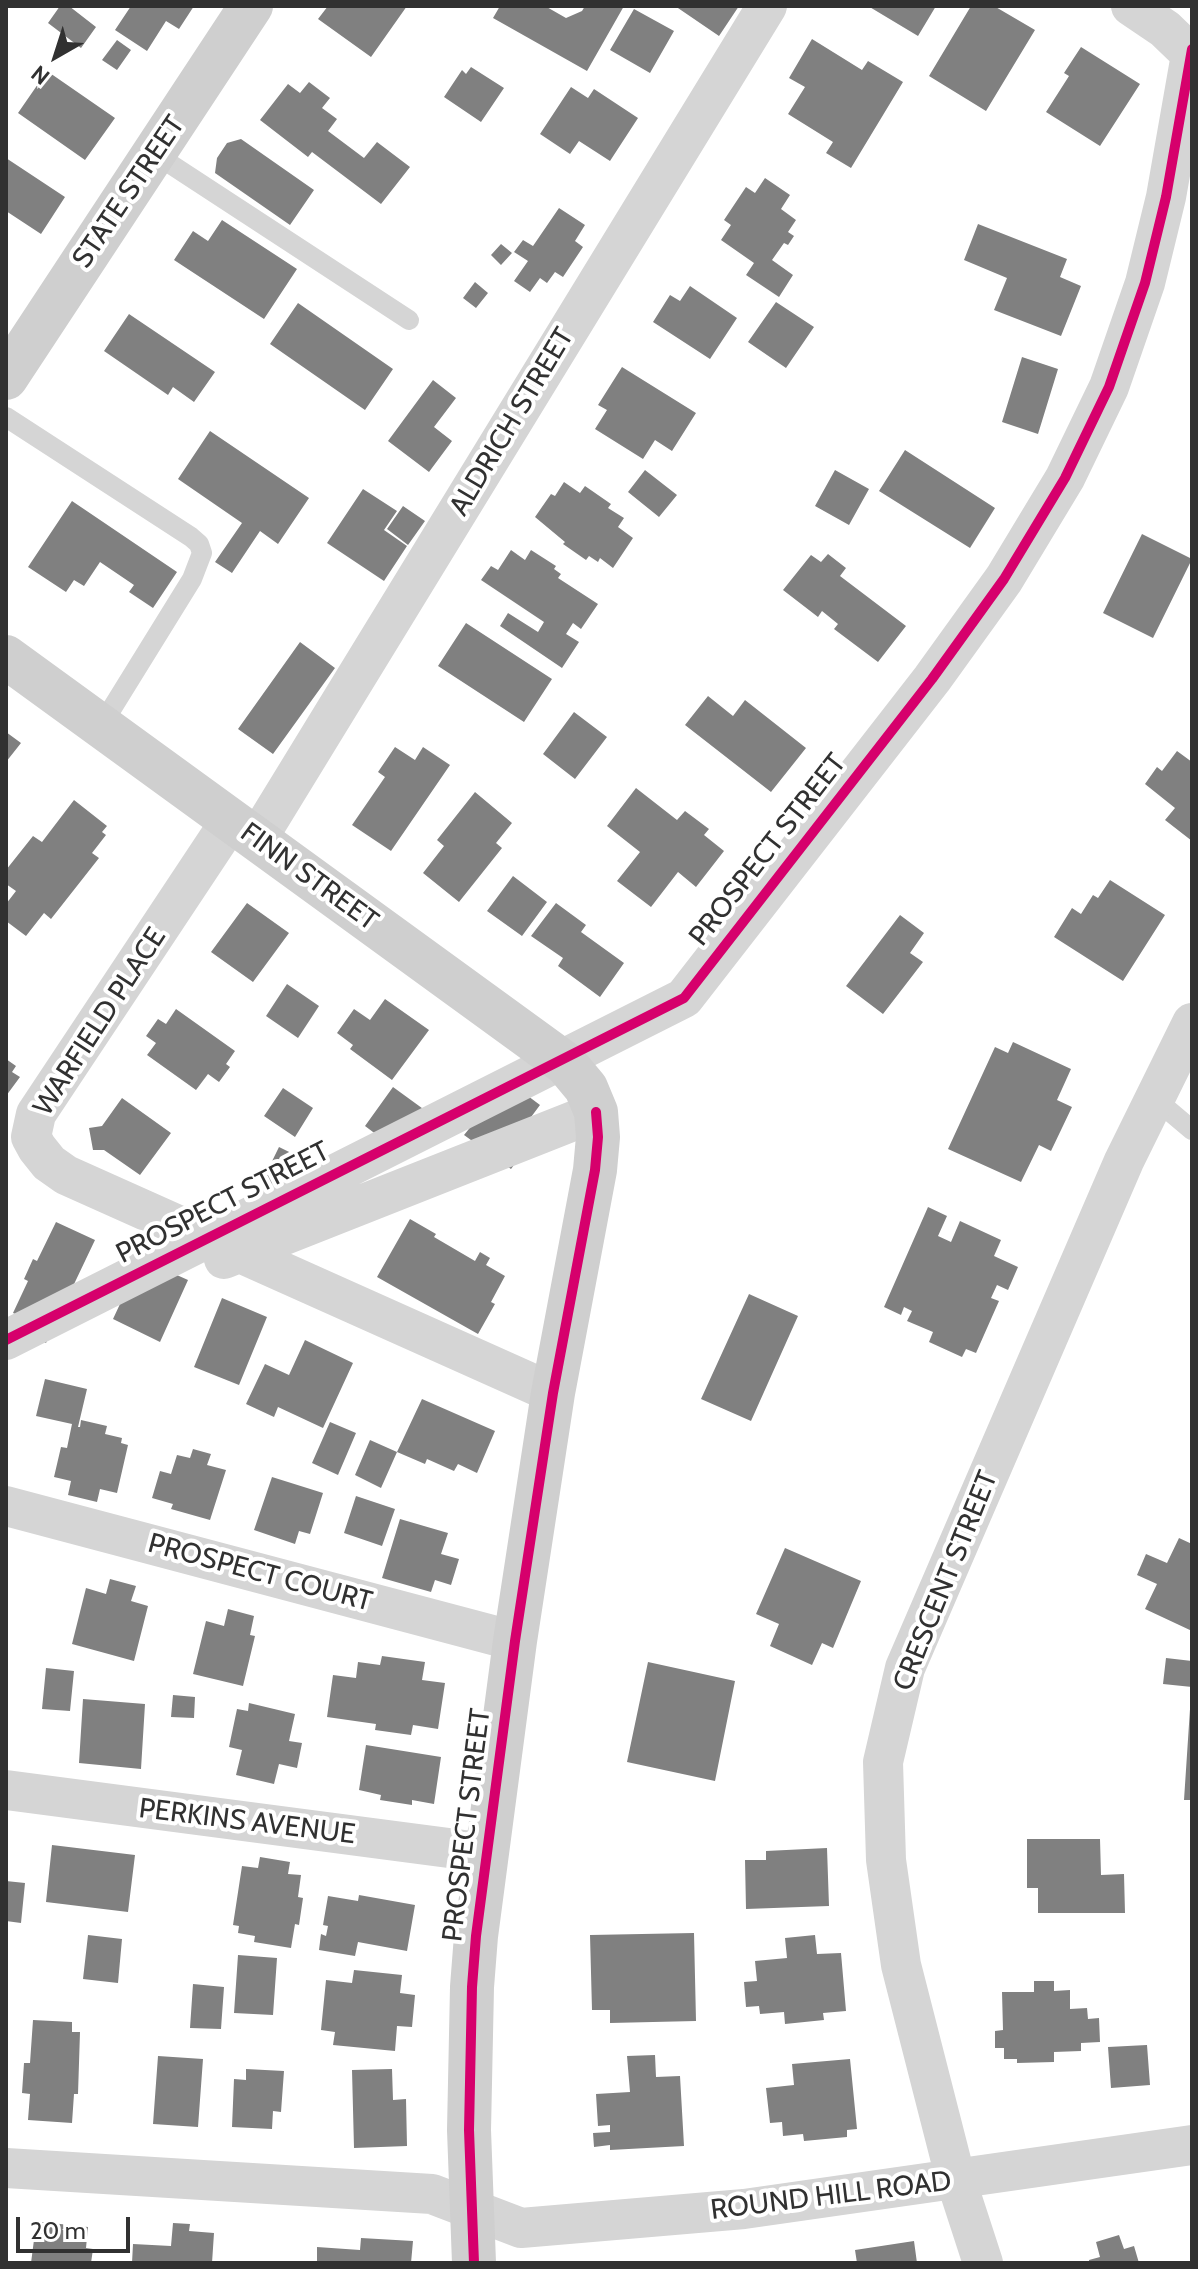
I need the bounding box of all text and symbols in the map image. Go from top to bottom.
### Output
north arrow [16,16,96,96]
text: N [26,60,55,90]
street label: STATE STREET [66,110,192,274]
street label: ALDRICH STREET [443,322,581,522]
street label: PROSPECT STREET [683,747,853,953]
street label: FINN STREET [234,816,384,938]
street label: WARFIELD PLACE [27,922,173,1122]
street label: PROSPECT STREET [111,1135,335,1271]
street label: CRESCENT STREET [887,1466,1005,1696]
street label: PROSPECT COURT [144,1527,376,1619]
street label: PROSPECT STREET [436,1707,498,1943]
street label: PERKINS AVENUE [137,1792,357,1852]
street label: ROUND HILL ROAD [709,2165,953,2227]
scale bar [20,2201,134,2251]
text: 20 m [30,2216,86,2245]

